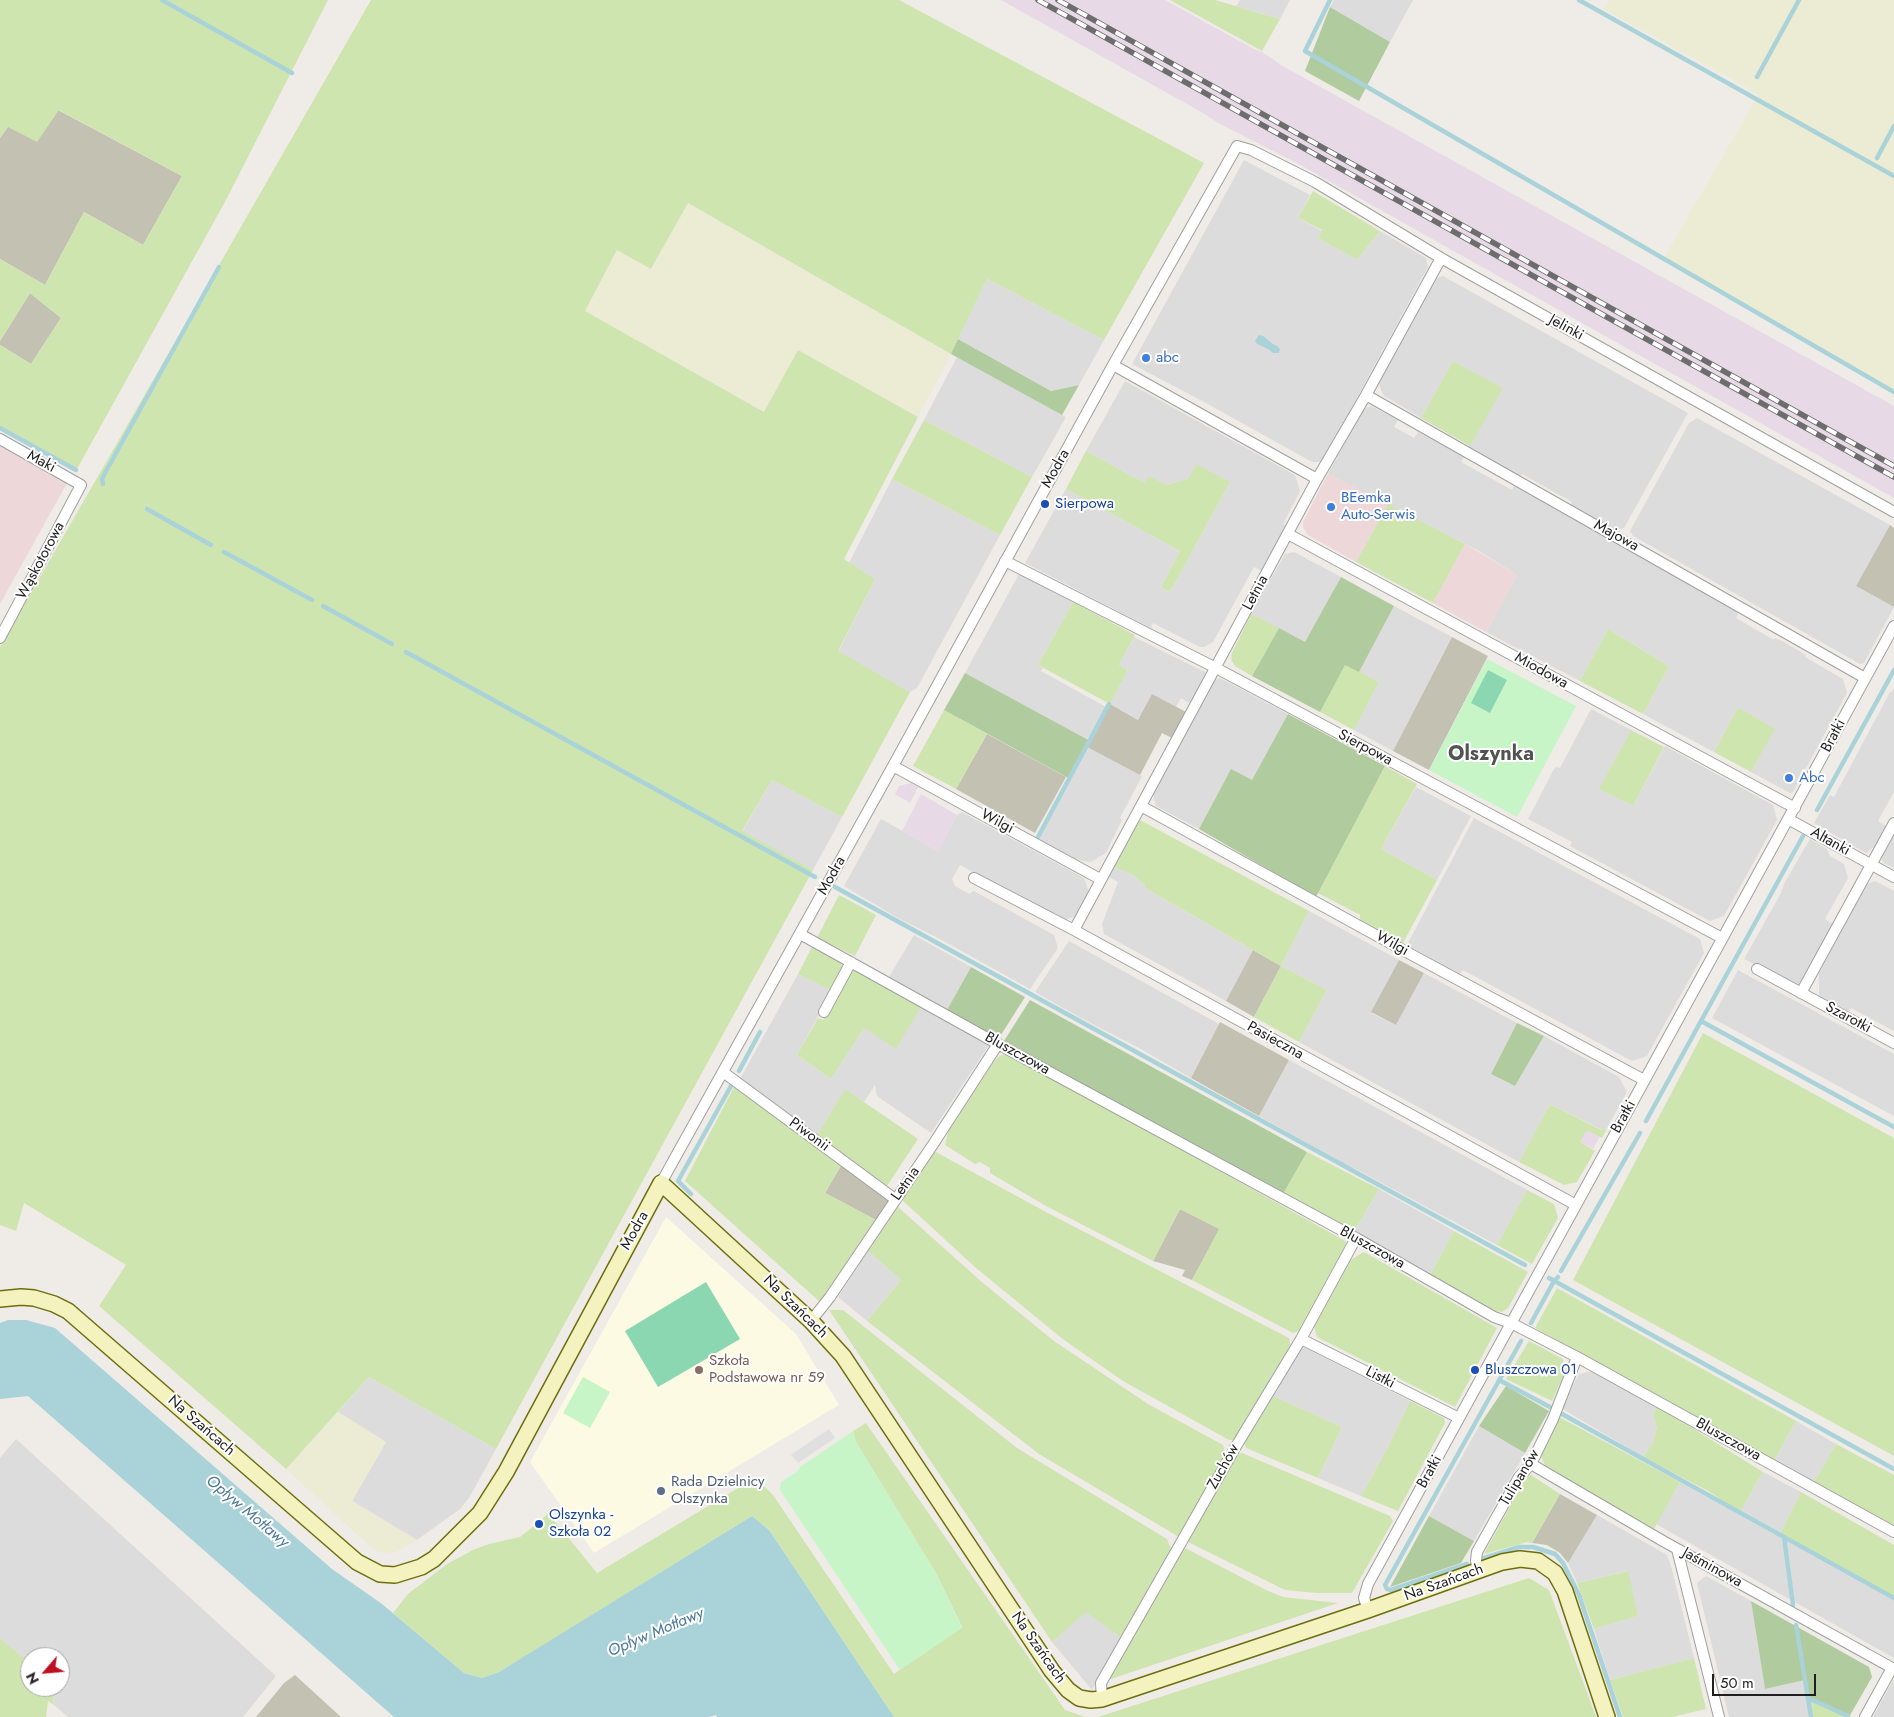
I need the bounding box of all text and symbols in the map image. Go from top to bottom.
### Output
street label: Jelinki [1545,311,1587,345]
place label: abc [1156,349,1179,367]
marker: abc [1140,352,1152,364]
street label: Maki [24,447,58,477]
street label: Modra [1038,447,1074,491]
place label: BEemka Auto-Serwis [1341,489,1415,524]
place label: Sierpowa [1055,495,1114,513]
marker: Sierpowa [1039,498,1051,510]
marker: BEemka Auto-Serwis [1325,501,1337,513]
street label: Majowa [1590,516,1642,556]
street label: Wąskotorowa [13,519,69,603]
street label: Letnia [1239,572,1273,614]
street label: Miodowa [1511,649,1571,693]
street label: Bratki [1818,716,1850,756]
street label: Sierpowa [1335,726,1395,770]
district label: Olszynka [1448,743,1534,767]
place label: Abc [1799,769,1825,787]
marker: Abc [1783,772,1795,784]
street label: Wilgi [977,806,1017,838]
street label: Altanki [1807,824,1853,860]
street label: Modra [814,854,850,898]
street label: Wilgi [1372,928,1412,960]
street label: Szarotki [1822,998,1874,1038]
street label: Pasieczna [1244,1018,1306,1064]
street label: Bluszczowa [981,1029,1053,1079]
street label: Bratki [1608,1097,1640,1137]
street label: Piwonii [785,1114,833,1156]
street label: Letnia [888,1164,924,1204]
street label: Modra [617,1209,653,1253]
street label: Bluszczowa [1336,1223,1408,1273]
street label: Na Szańcach [759,1272,831,1342]
place label: Szkoła Podstawowa nr 59 [709,1352,825,1387]
place label: Bluszczowa 01 [1485,1361,1577,1379]
street label: Listki [1362,1363,1398,1393]
marker: Szkoła Podstawowa nr 59 [693,1364,705,1376]
marker: Bluszczowa 01 [1469,1364,1481,1376]
street label: Na Szańcach [164,1392,238,1460]
street label: Bluszczowa [1692,1415,1764,1465]
street label: Zuchów [1204,1441,1244,1493]
street label: Tulipanów [1496,1446,1544,1510]
street label: Bratki [1414,1452,1446,1492]
water label: Opływ Motławy [202,1472,292,1552]
place label: Rada Dzielnicy Olszynka [671,1473,765,1508]
marker: Rada Dzielnicy Olszynka [655,1485,667,1497]
place label: Olszynka - Szkoła 02 [549,1506,613,1541]
marker: Olszynka - Szkoła 02 [533,1518,545,1530]
street label: Jaśminowa [1679,1544,1745,1592]
street label: Na Szańcach [1402,1560,1486,1606]
water label: Opływ Motławy [605,1604,707,1662]
street label: Na Szańcach [1007,1609,1069,1687]
north arrow [20,1647,70,1697]
scale bar [1714,1664,1818,1696]
text: N [21,1669,44,1688]
text: 50 m [1720,1672,1754,1694]

